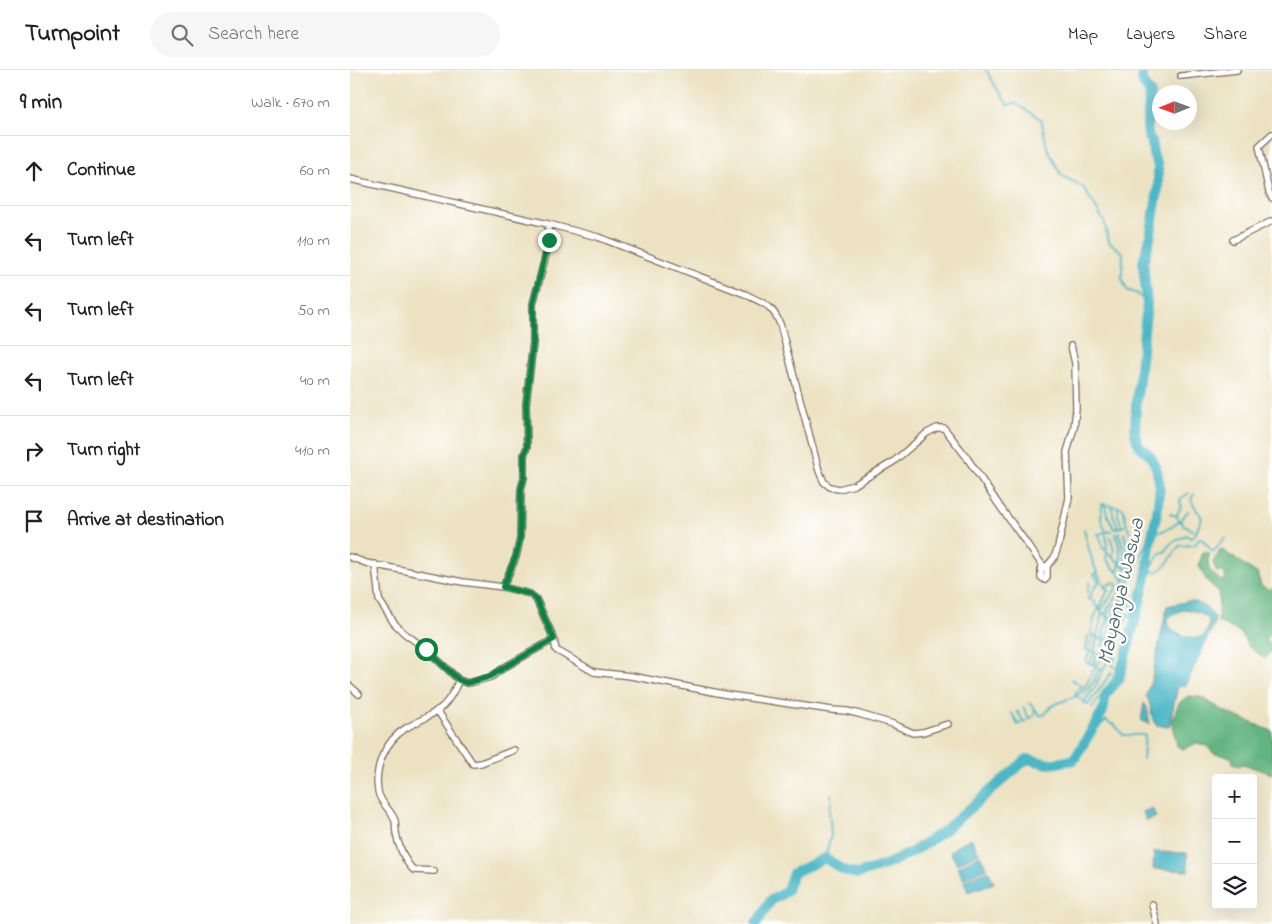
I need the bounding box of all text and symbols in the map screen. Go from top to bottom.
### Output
search box [150,12,500,57]
text: Turnpoint [25,17,120,52]
icon: search [168,21,196,49]
text: Search here [208,21,299,48]
text: Map [1068,22,1098,48]
text: Layers [1126,22,1176,48]
text: Share [1204,22,1247,48]
north arrow [1152,85,1197,130]
text: 9 min [20,88,62,118]
text: Walk · 670 m [251,91,330,115]
icon: ahead [20,157,48,185]
text: Continue [67,157,135,184]
text: 60 m [300,159,330,183]
icon: left [20,227,48,255]
text: Turn left [67,227,134,254]
text: 110 m [296,229,330,253]
route end [538,229,561,252]
icon: left [20,297,48,325]
text: Turn left [67,297,134,324]
text: 50 m [298,299,330,323]
icon: left [20,367,48,395]
text: Turn left [67,367,134,394]
text: 40 m [300,369,330,393]
icon: right [20,437,48,465]
text: Turn right [67,437,140,464]
text: 410 m [295,439,330,463]
icon: arrive [20,507,48,535]
text: Arrive at destination [67,507,224,534]
water label: Mayanya Waswa [1091,515,1153,667]
route start [415,638,438,661]
map controls [1212,774,1257,909]
button: + [1212,774,1257,819]
button: − [1212,819,1257,864]
button: layers [1212,864,1257,909]

